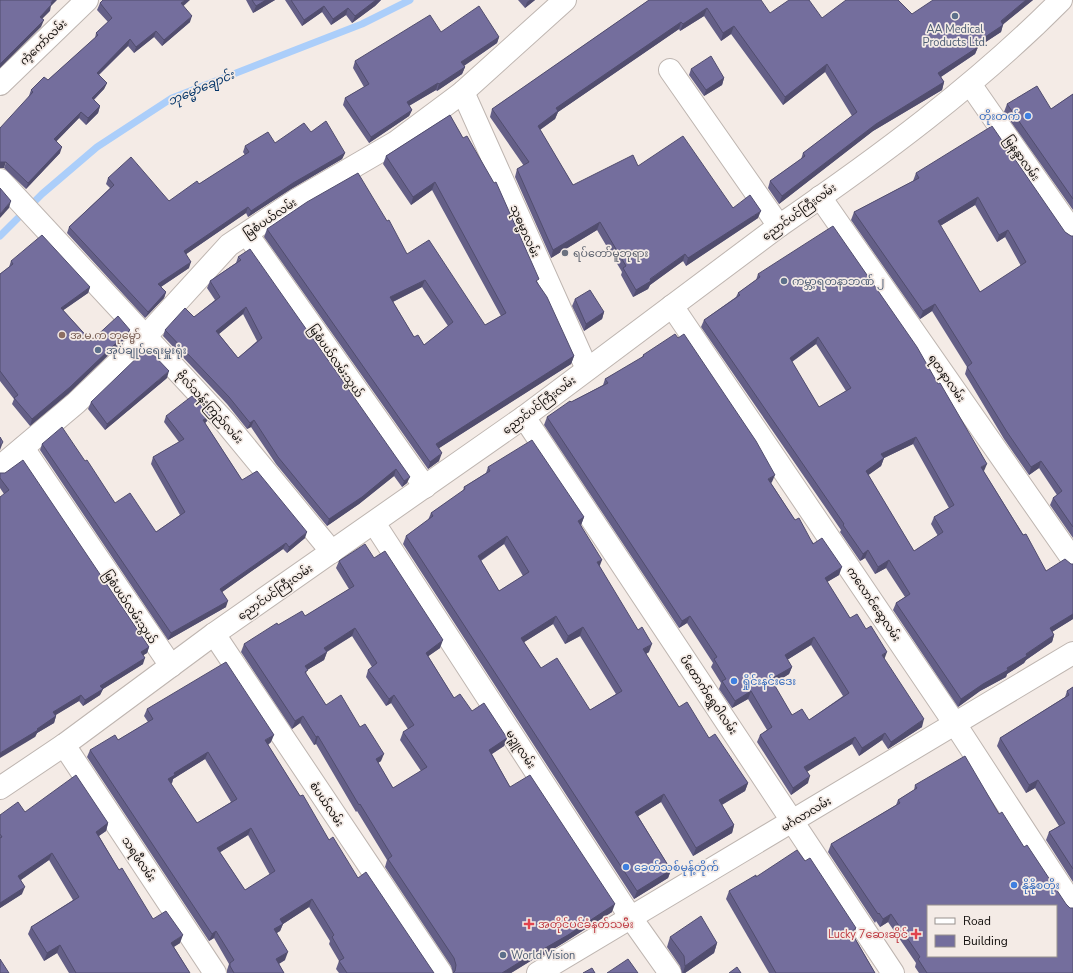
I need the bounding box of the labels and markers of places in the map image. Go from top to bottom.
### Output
marker: AA Medical Products Ltd. [950,11,960,21]
place label: AA Medical Products Ltd. [923,22,987,50]
place label: တိုးတက် [979,109,1020,125]
marker: တိုးတက် [1023,111,1033,121]
place label: ရပ်တော်မူဘုရား [573,246,649,262]
marker: ရပ်တော်မူဘုရား [560,248,570,258]
place label: ကမ္ဘာ့ရတနာဘဏ် ၂ [792,274,884,290]
marker: ကမ္ဘာ့ရတနာဘဏ် ၂ [779,276,789,286]
place label: အ.မ.က ဘုမ္မော် [70,328,141,344]
marker: အ.မ.က ဘုမ္မော် [57,330,67,340]
place label: အုပ်ချုပ်ရေးမှူးရုံး [106,343,187,359]
marker: အုပ်ချုပ်ရေးမှူးရုံး [93,345,103,355]
place label: ရှိုင်းနင်းဒေး [742,674,796,690]
marker: ရှိုင်းနင်းဒေး [729,676,739,686]
place label: ခေတ်သစ်မုန့်တိုက် [634,860,719,876]
marker: ခေတ်သစ်မုန့်တိုက် [621,862,631,872]
place label: နိုနိုစတိုး [1022,878,1060,894]
marker: နိုနိုစတိုး [1009,880,1019,890]
place label: အတိုင်ပင်ခံနတ်သမီး [538,917,634,933]
marker: အတိုင်ပင်ခံနတ်သမီး [523,918,535,930]
place label: Lucky 7ဆေးဆိုင် [828,927,908,943]
marker: Lucky 7ဆေးဆိုင် [911,929,921,939]
place label: World Vision [511,948,575,963]
marker: World Vision [498,950,508,960]

